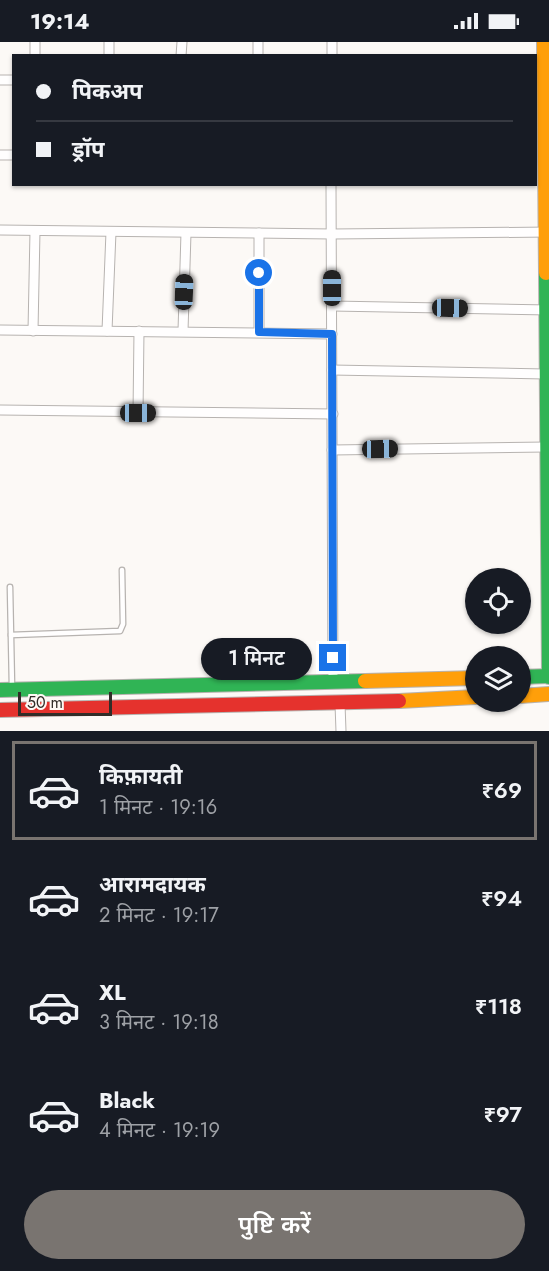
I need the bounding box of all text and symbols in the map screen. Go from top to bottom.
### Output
text: 19:14 [30,5,90,37]
text: पिकअप [72,75,143,107]
text: ड्रॉप [72,133,105,165]
route start [245,259,272,286]
car [323,270,341,306]
car [174,274,194,310]
car [432,299,468,317]
car [120,404,156,422]
car [362,440,398,458]
map controls [465,568,531,712]
button: locate [465,568,531,634]
callout: 1 मिनट [201,637,312,679]
text: 1 मिनट [228,644,285,673]
route end [319,644,346,671]
button: layers [465,646,531,712]
scale bar [18,689,112,716]
text: 50 m [27,691,63,714]
text: किफ़ायती [99,760,183,792]
icon: car [27,764,81,818]
text: ₹69 [481,774,522,806]
text: 1 मिनट · 19:16 [99,793,217,822]
text: आरामदायक [99,868,206,900]
icon: car [27,872,81,926]
text: ₹94 [481,882,522,914]
text: 2 मिनट · 19:17 [99,901,219,930]
text: XL [99,976,126,1008]
icon: car [27,980,81,1034]
text: ₹118 [475,990,522,1022]
text: 3 मिनट · 19:18 [99,1008,219,1037]
text: Black [99,1084,155,1116]
icon: car [27,1088,81,1142]
text: ₹97 [483,1098,522,1130]
text: 4 मिनट · 19:19 [99,1116,220,1145]
button: पुष्टि करें [24,1190,525,1259]

